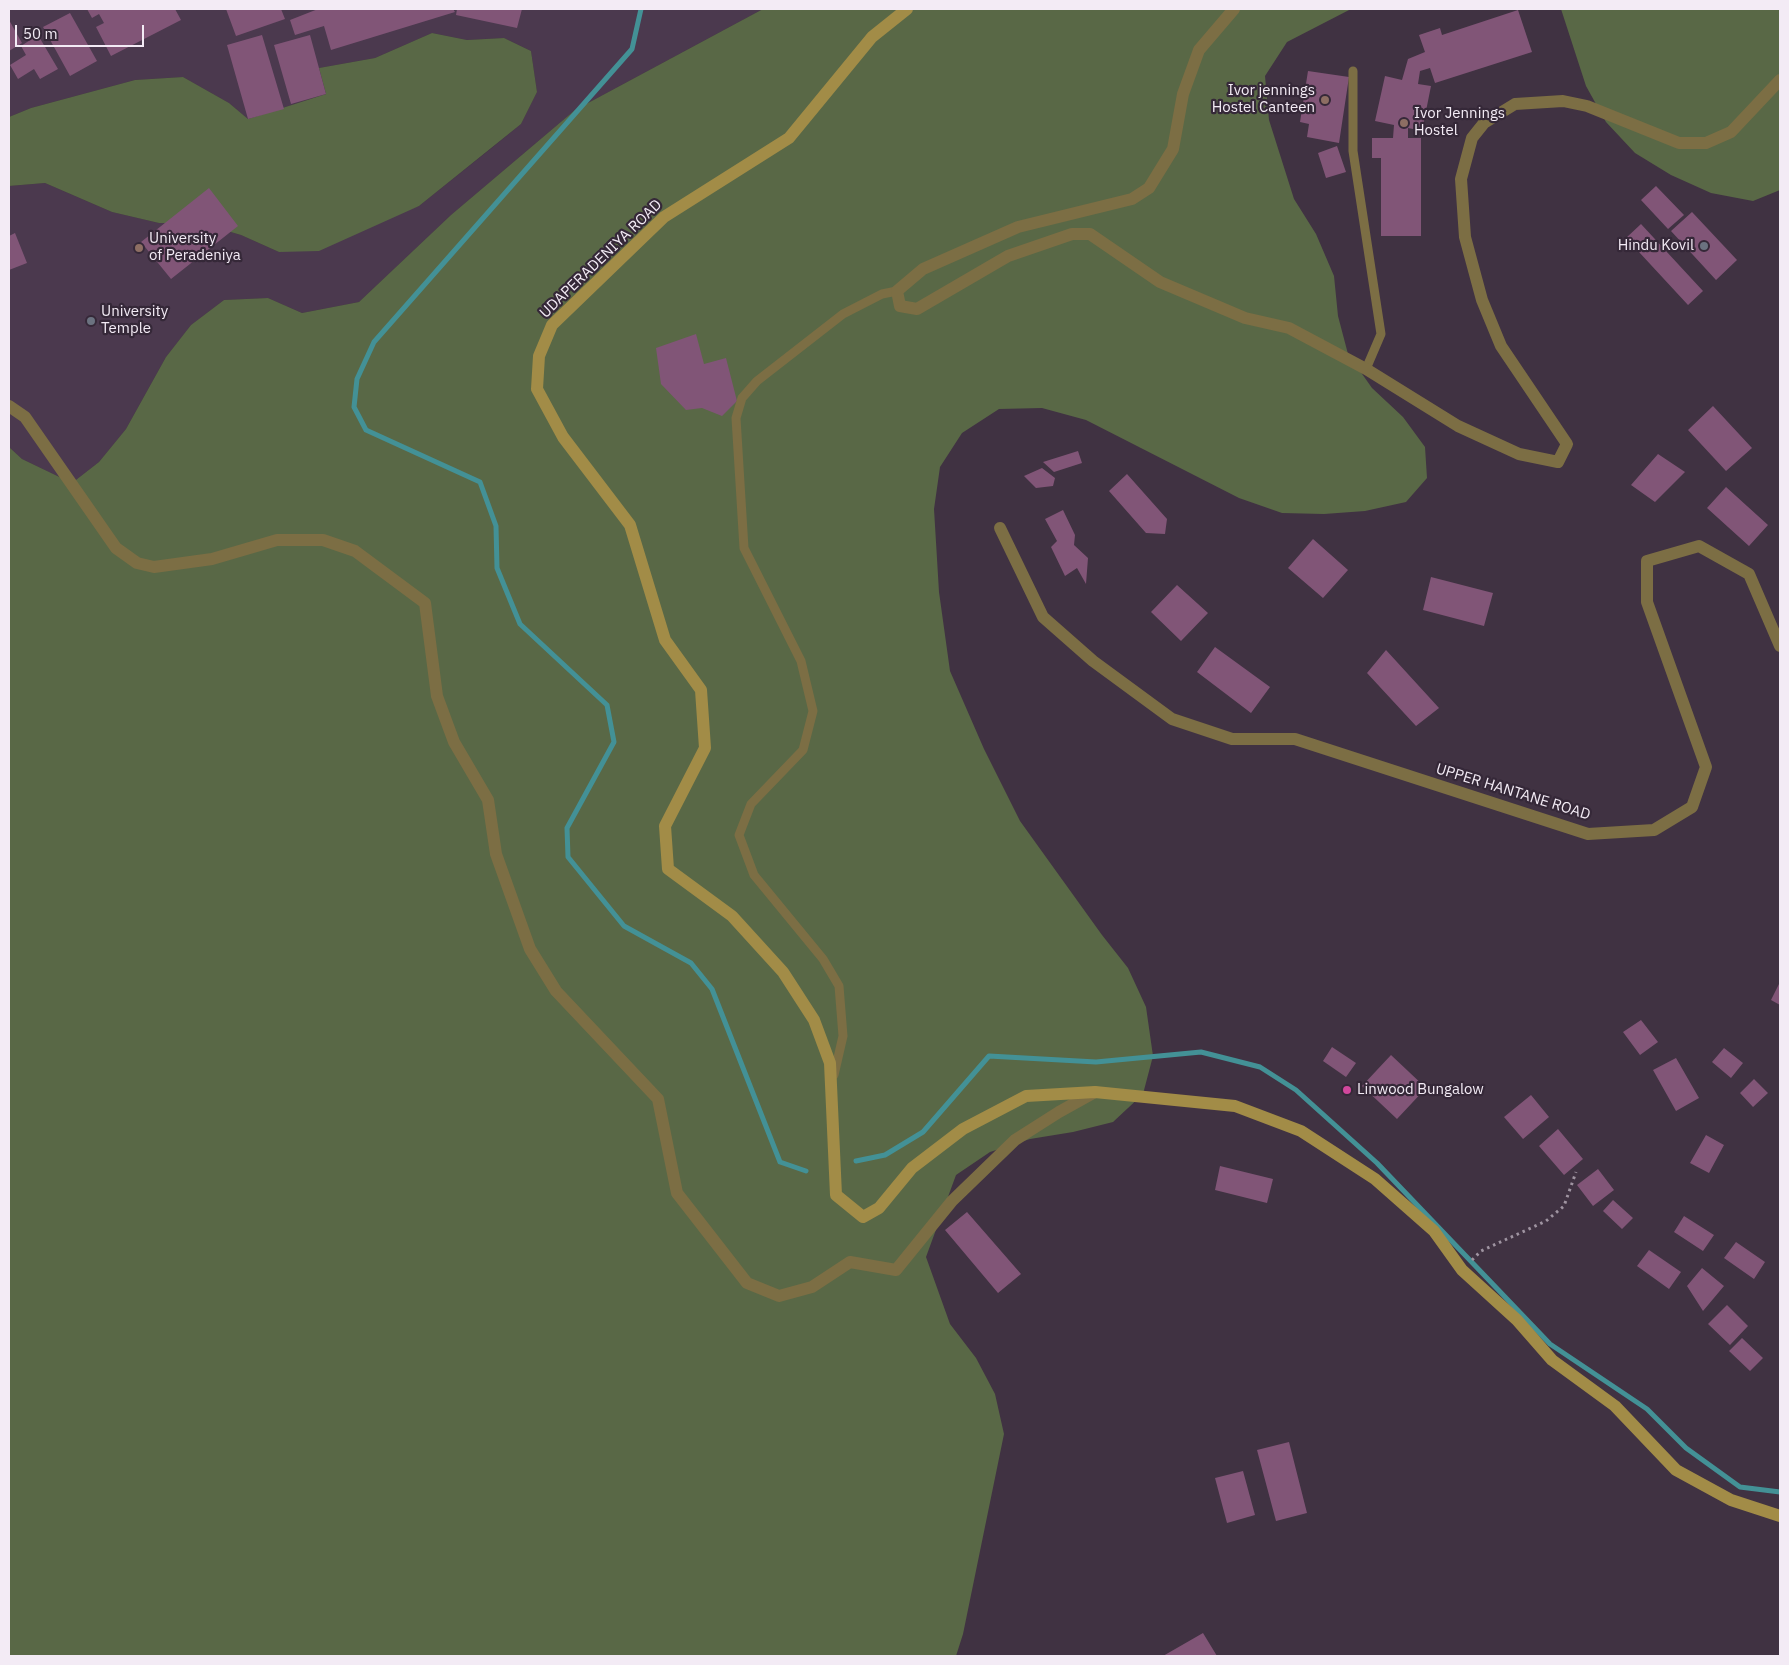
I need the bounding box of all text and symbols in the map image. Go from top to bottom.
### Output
scale bar [18,15,146,47]
text: 50 m [23,24,58,43]
place label: Ivor jennings Hostel Canteen [1212,82,1315,117]
marker: Ivor jennings Hostel Canteen [1319,94,1331,106]
place label: Ivor Jennings Hostel [1414,105,1505,140]
marker: Ivor Jennings Hostel [1398,117,1410,129]
street label: UDAPERADENIYA ROAD [536,196,666,322]
place label: University of Peradeniya [149,230,241,265]
place label: Hindu Kovil [1618,237,1694,255]
marker: Hindu Kovil [1698,240,1710,252]
marker: University of Peradeniya [133,242,145,254]
place label: University Temple [101,303,168,338]
marker: University Temple [85,315,97,327]
street label: UPPER HANTANE ROAD [1434,760,1592,824]
place label: Linwood Bungalow [1357,1081,1484,1099]
marker: Linwood Bungalow [1341,1084,1353,1096]

